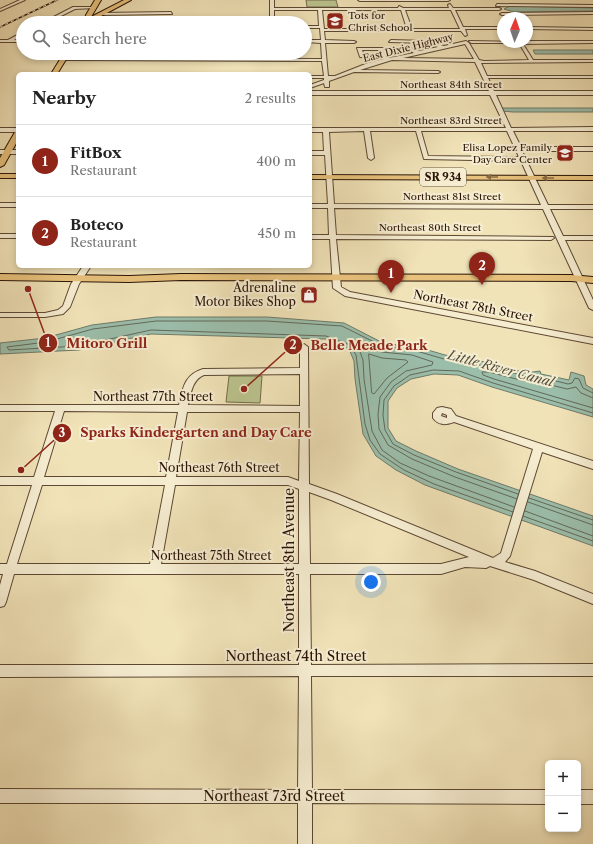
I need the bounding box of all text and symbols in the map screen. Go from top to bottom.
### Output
place label: Tots for Christ School [348,9,412,34]
school or university icon: Tots for Christ School [325,11,345,31]
north arrow [497,12,533,48]
search box [16,16,312,60]
icon: search [30,27,52,49]
text: Search here [62,29,147,48]
street label: East Dixie Highway [362,30,455,65]
street label: Northeast 84th Street [400,78,502,91]
text: Nearby [32,88,96,108]
text: 2 results [245,90,296,106]
street label: Northeast 83rd Street [400,114,503,127]
place label: Elisa Lopez Family Day Care Center [462,141,553,166]
text: FitBox [70,143,121,162]
school or university icon: Elisa Lopez Family Day Care Center [555,143,575,163]
text: 1 [42,153,48,169]
text: 400 m [256,153,296,169]
text: Restaurant [70,162,137,178]
road number: SR 934 [420,168,466,186]
one-way arrow [486,174,498,181]
one-way arrow [541,175,554,181]
street label: Northeast 81st Street [403,190,502,203]
text: Boteco [70,215,123,234]
street label: Northeast 80th Street [379,221,482,234]
text: 2 [41,225,49,241]
text: 450 m [258,225,296,241]
text: Restaurant [70,234,137,250]
pin: 2 [469,252,495,285]
pin: 1 [378,260,404,293]
place label: Adrenaline Motor Bikes Shop [194,280,296,309]
shop icon: Adrenaline Motor Bikes Shop [299,285,319,305]
street label: Northeast 78th Street [412,287,535,325]
callout: Mitoro Grill [38,331,155,356]
callout: Belle Meade Park [283,333,436,358]
text: 1 [45,335,51,350]
text: Mitoro Grill [67,335,148,351]
text: 2 [289,337,297,352]
text: Belle Meade Park [310,337,428,353]
water label: Little River Canal [445,346,558,390]
street label: Northeast 77th Street [93,389,214,404]
callout: Sparks Kindergarten and Day Care [52,420,320,445]
text: Sparks Kindergarten and Day Care [80,424,312,440]
text: 3 [59,425,66,440]
street label: Northeast 76th Street [158,460,280,475]
street label: Northeast 8th Avenue [280,488,298,632]
street label: Northeast 75th Street [151,548,272,563]
your location [361,572,381,592]
street label: Northeast 74th Street [226,647,367,665]
map controls [545,760,581,832]
button: + [545,760,581,796]
street label: Northeast 73rd Street [203,787,345,805]
button: − [545,796,581,832]

